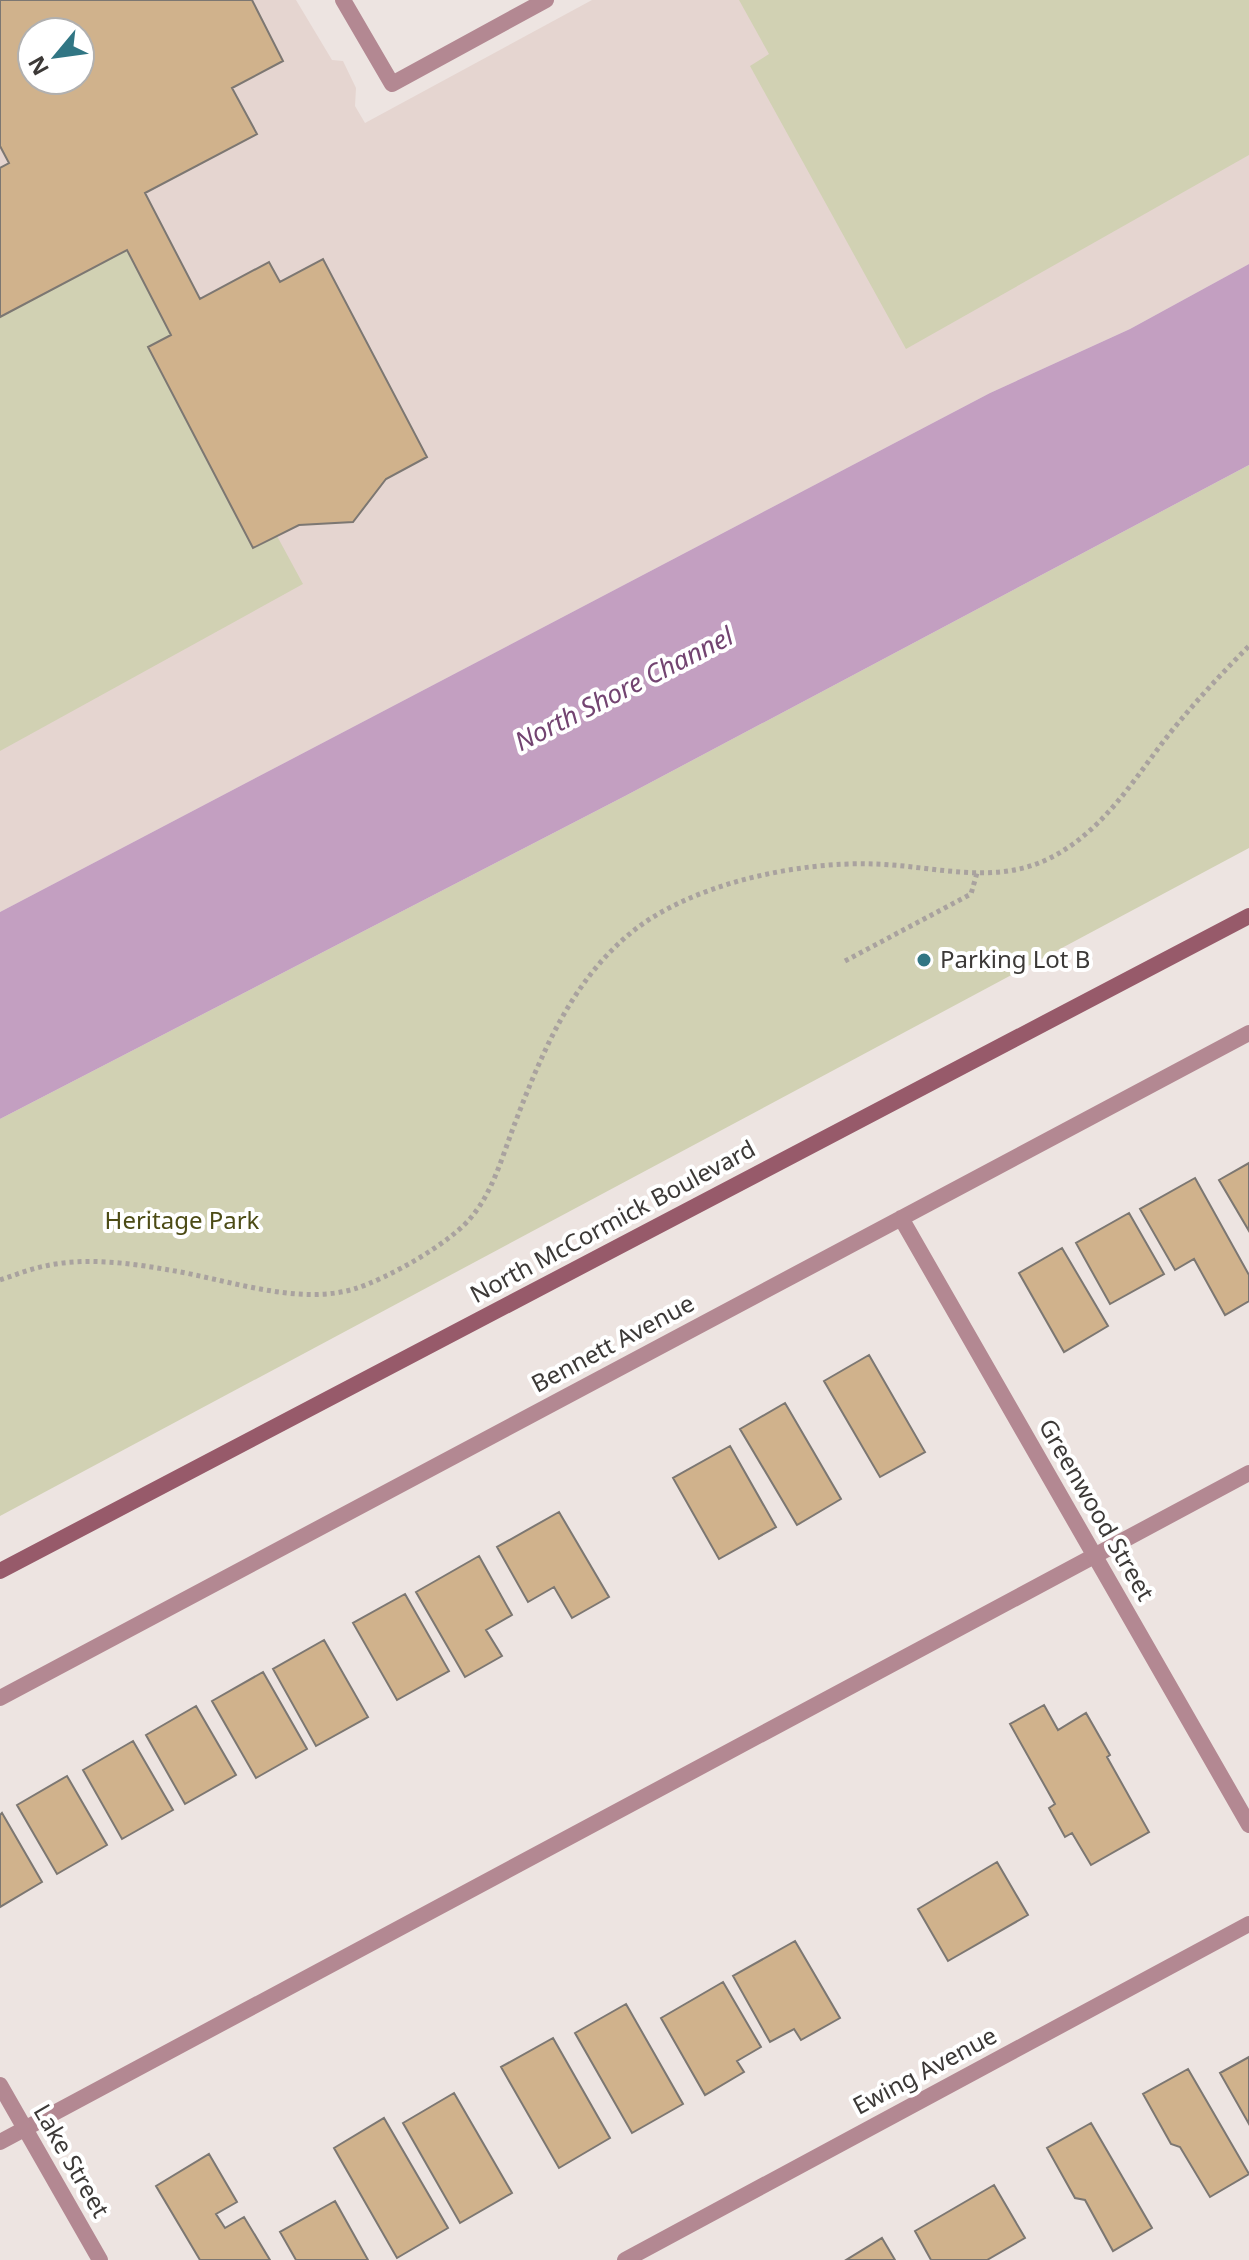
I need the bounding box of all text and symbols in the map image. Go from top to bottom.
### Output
north arrow [16,16,96,96]
text: N [20,51,55,81]
water label: North Shore Channel [508,617,740,759]
place label: Parking Lot B [940,942,1090,975]
marker: Parking Lot B [915,951,933,969]
street label: North McCormick Boulevard [464,1131,761,1310]
park label: Heritage Park [105,1203,260,1236]
street label: Bennett Avenue [525,1286,700,1400]
street label: Greenwood Street [1032,1412,1163,1606]
street label: Ewing Avenue [847,2018,1002,2121]
street label: Lake Street [27,2098,118,2223]

